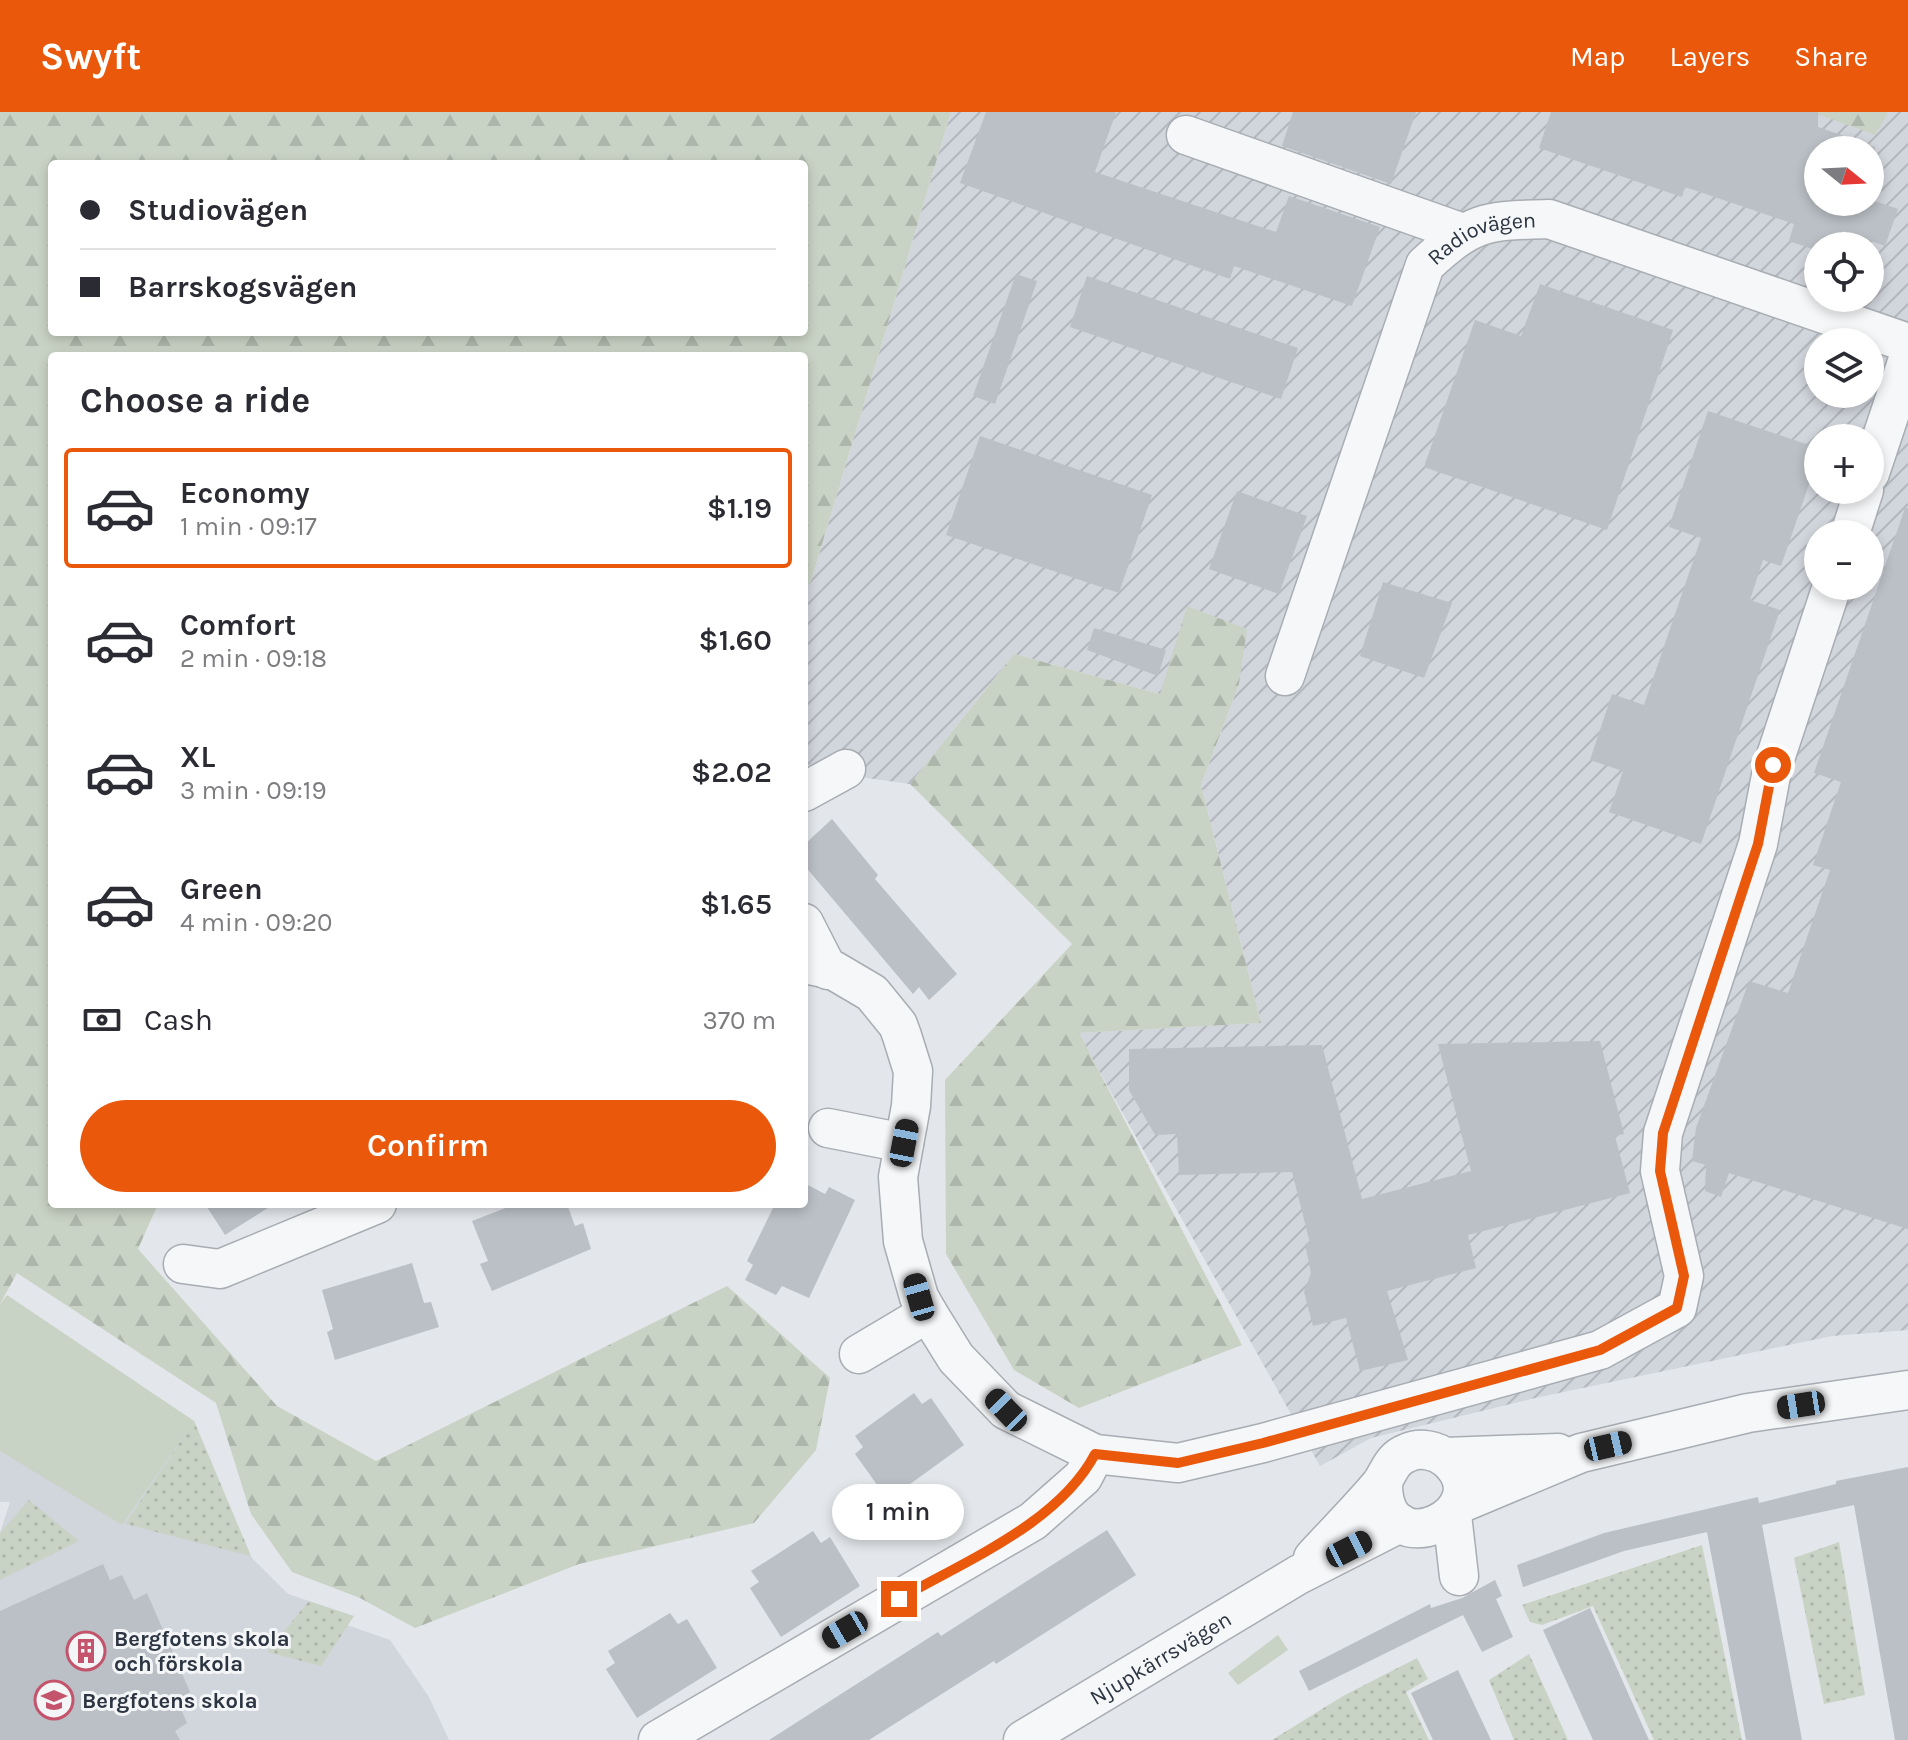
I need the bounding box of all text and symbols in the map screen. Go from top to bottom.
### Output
text: Swyft [40,34,141,79]
text: Map [1570,40,1625,73]
text: Layers [1669,40,1750,73]
text: Share [1794,40,1868,73]
north arrow [1804,136,1884,216]
map controls [1804,136,1884,600]
text: Studiovägen [128,192,308,228]
street label: Radiovägen [1422,207,1537,271]
button: locate [1804,232,1884,312]
text: Barrskogsvägen [128,269,358,305]
button: layers [1804,328,1884,408]
text: Choose a ride [80,379,310,421]
button: + [1804,424,1884,504]
icon: car [84,472,156,544]
text: Economy [180,475,310,511]
text: $1.19 [707,490,772,526]
text: 1 min · 09:17 [180,511,317,542]
button: − [1804,520,1884,600]
icon: car [84,604,156,676]
text: Comfort [180,607,296,643]
text: $1.60 [699,622,772,658]
text: 2 min · 09:18 [180,643,327,674]
icon: car [84,736,156,808]
text: XL [180,739,215,775]
route start [1755,747,1791,783]
text: $2.02 [691,754,772,790]
text: 3 min · 09:19 [180,775,326,806]
icon: car [84,868,156,940]
text: Green [180,871,263,907]
text: $1.65 [700,886,772,922]
text: 4 min · 09:20 [180,907,332,938]
icon: cash [80,998,124,1042]
text: Cash [144,1002,213,1038]
text: 370 m [703,1005,776,1036]
button: Confirm [80,1100,776,1192]
car [888,1117,920,1169]
car [901,1271,937,1323]
car [981,1384,1031,1436]
car [1775,1389,1827,1421]
car [1582,1429,1634,1463]
callout: 1 min [833,1483,965,1539]
text: 1 min [866,1496,930,1527]
car [1322,1527,1376,1571]
route end [881,1581,917,1617]
street label: Njupkärrsvägen [1085,1606,1236,1711]
car [818,1608,872,1652]
place label: Bergfotens skola och förskola [114,1626,290,1677]
building icon: Bergfotens skola och förskola [65,1630,107,1672]
school or university icon: Bergfotens skola [33,1679,75,1721]
place label: Bergfotens skola [82,1688,258,1714]

